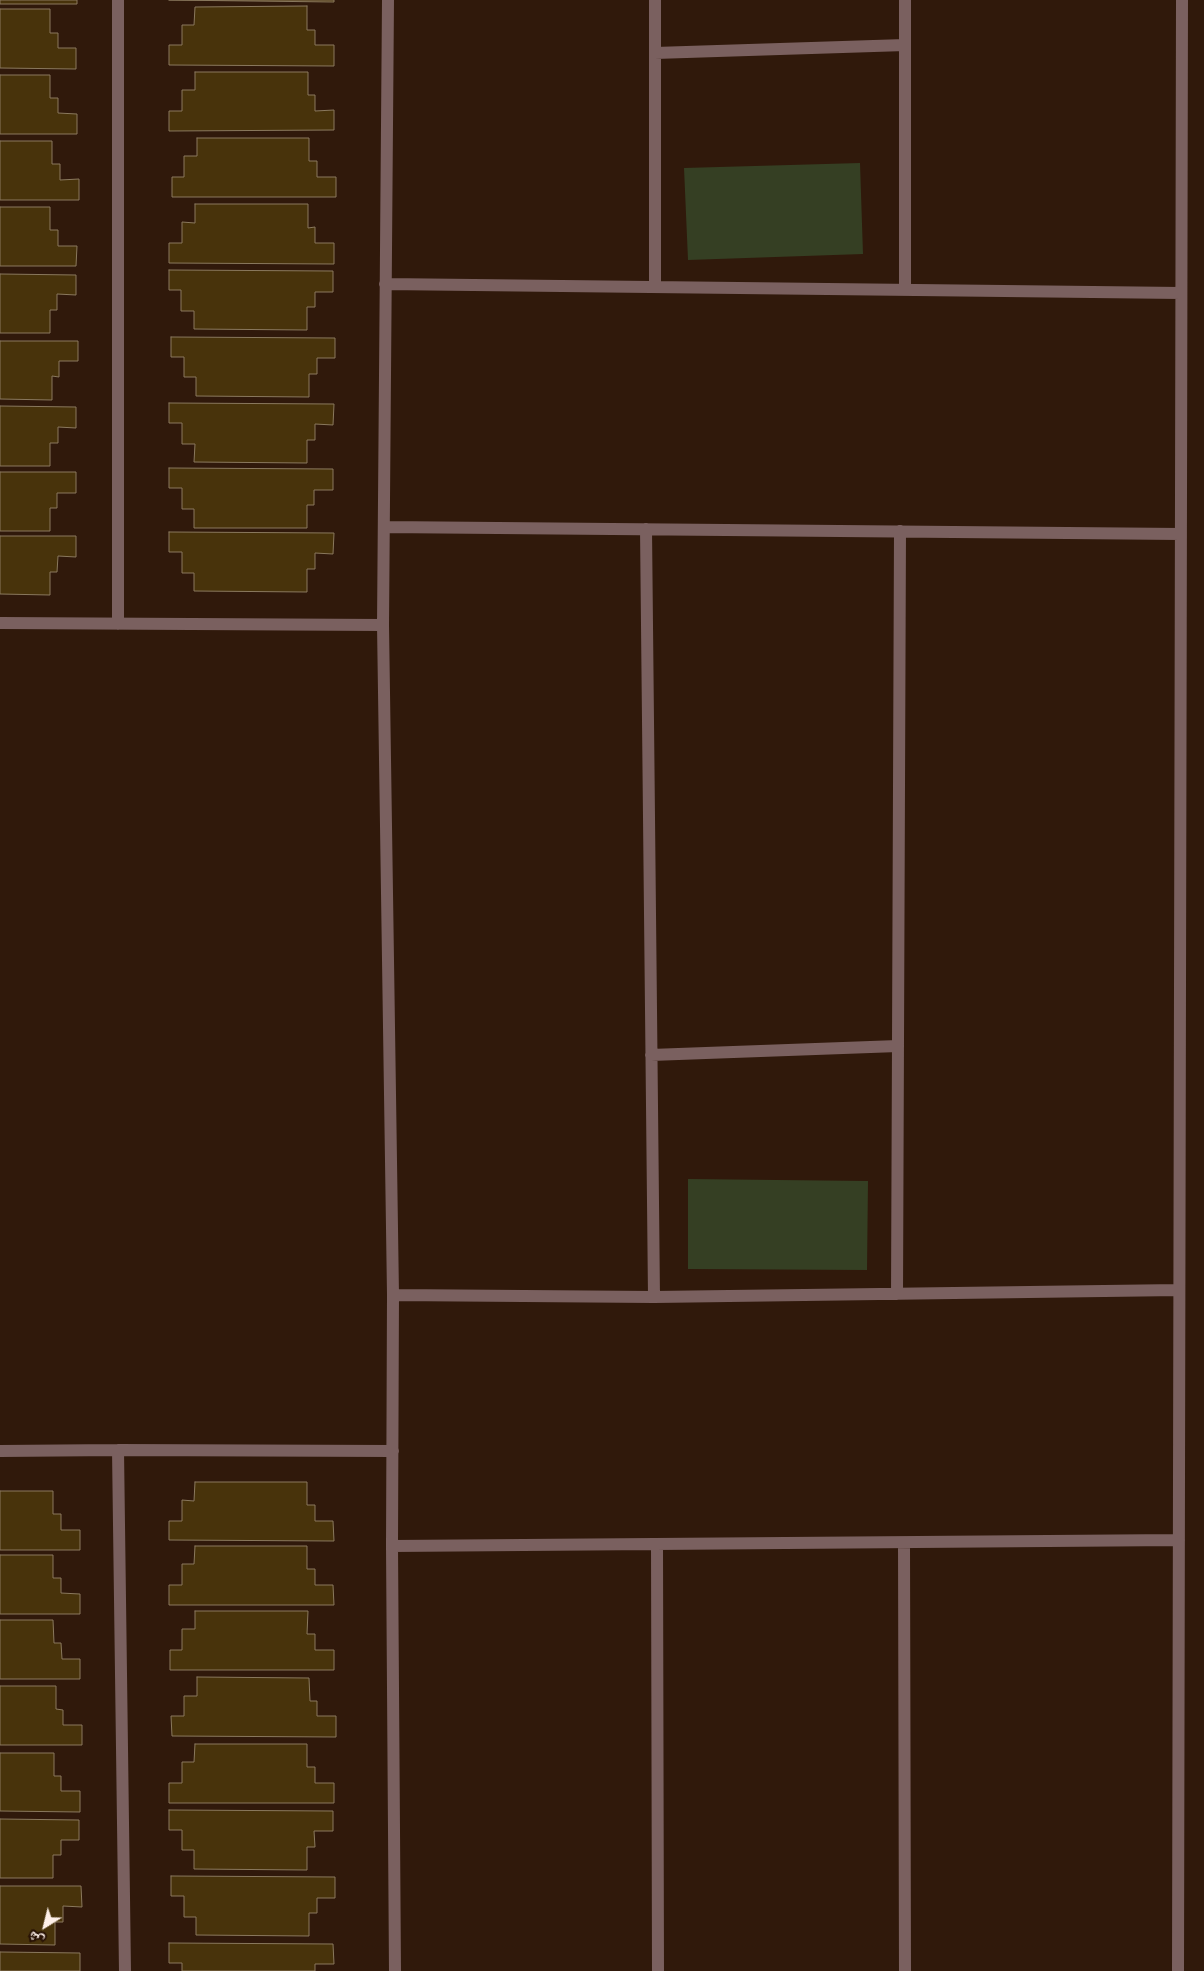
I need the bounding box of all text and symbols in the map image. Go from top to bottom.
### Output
north arrow [20,1901,70,1951]
text: ش [25,1927,47,1950]

